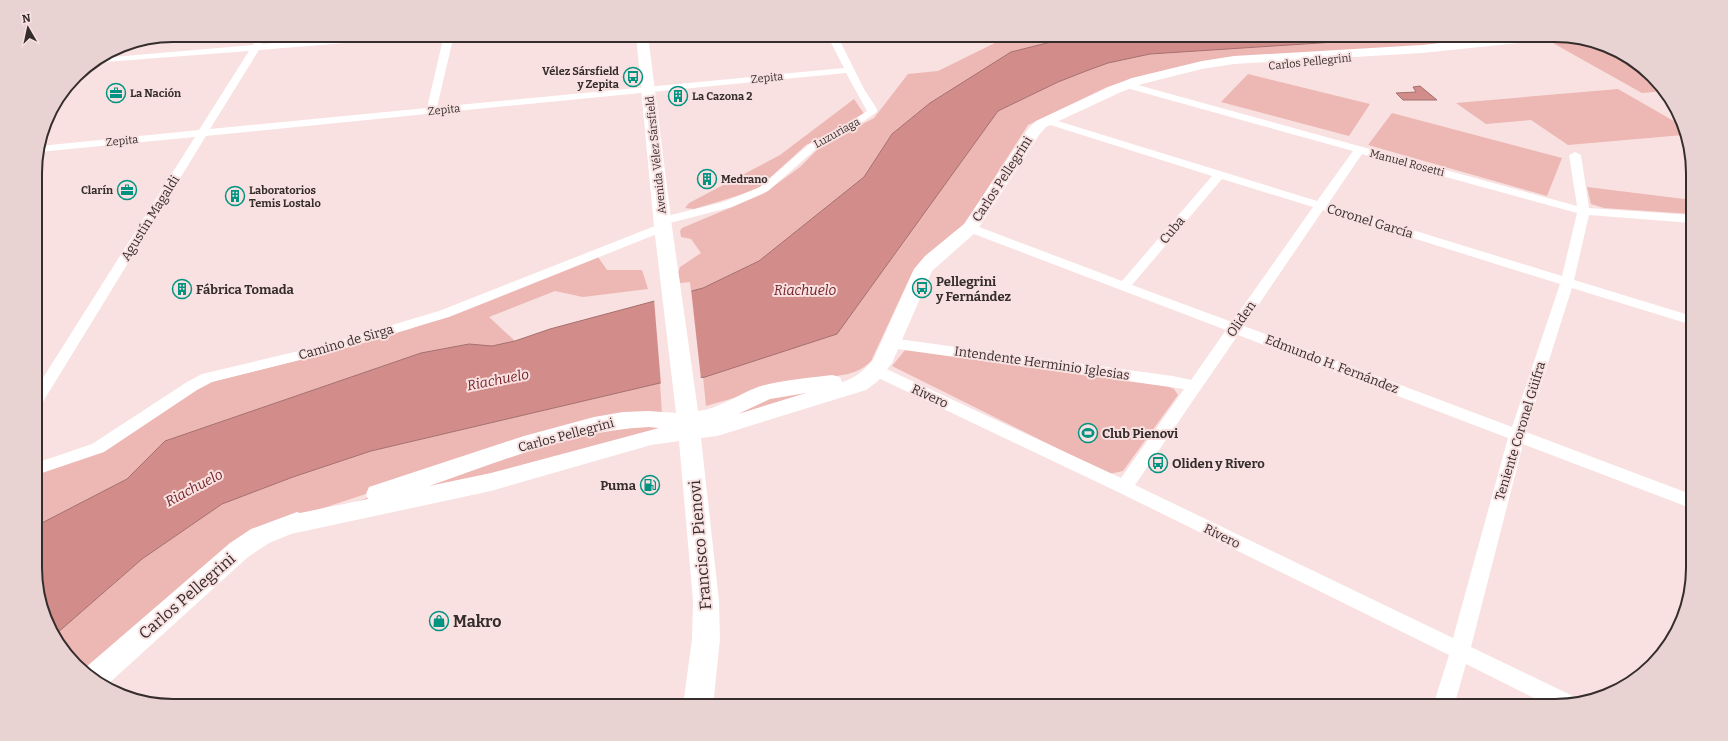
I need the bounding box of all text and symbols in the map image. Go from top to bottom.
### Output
north arrow [8,8,48,48]
text: N [21,11,32,26]
street label: Carlos Pellegrini [1268,51,1353,73]
place label: Vélez Sársfield y Zepita [542,65,620,91]
bus stop icon: Vélez Sársfield y Zepita [622,66,644,88]
street label: Zepita [750,70,784,86]
office icon: La Nación [105,82,127,104]
building icon: La Cazona 2 [667,85,689,107]
place label: La Nación [130,87,181,100]
place label: La Cazona 2 [692,90,752,103]
street label: Avenida Vélez Sársfield [643,95,669,215]
street label: Zepita [427,102,461,118]
street label: Luzuriaga [812,115,862,151]
street label: Zepita [105,133,139,149]
street label: Carlos Pellegrini [969,133,1035,224]
street label: Manuel Rosetti [1368,147,1446,179]
building icon: Medrano [696,168,718,190]
street label: Agustín Magaldi [118,172,182,263]
place label: Medrano [721,173,768,186]
office icon: Clarín [116,179,138,201]
place label: Clarín [81,184,113,197]
place label: Laboratorios Temis Lostalo [249,184,321,210]
building icon: Laboratorios Temis Lostalo [224,185,246,207]
street label: Coronel García [1325,201,1415,241]
street label: Cuba [1156,213,1188,247]
place label: Pellegrini y Fernández [935,274,1012,304]
bus stop icon: Pellegrini y Fernández [911,277,933,299]
building icon: Fábrica Tomada [171,278,193,300]
place label: Fábrica Tomada [196,282,295,297]
water label: Riachuelo [774,282,837,299]
street label: Oliden [1223,298,1259,340]
street label: Camino de Sirga [297,321,395,363]
street label: Edmundo H. Fernández [1263,332,1401,396]
street label: Intendente Herminio Iglesias [953,343,1131,383]
street label: Teniente Coronel Güifra [1492,360,1548,502]
water label: Riachuelo [466,366,531,394]
street label: Rivero [909,381,951,411]
street label: Carlos Pellegrini [516,415,616,455]
sports icon: Club Pienovi [1077,422,1099,444]
place label: Club Pienovi [1102,426,1178,441]
bus stop icon: Oliden y Rivero [1147,452,1169,474]
place label: Oliden y Rivero [1172,456,1265,471]
water label: Riachuelo [162,466,226,510]
fuel station icon: Puma [639,474,661,496]
place label: Puma [600,478,637,493]
street label: Francisco Pienovi [685,479,715,611]
street label: Rivero [1201,521,1243,551]
street label: Carlos Pellegrini [135,549,239,643]
shop icon: Makro [428,610,450,632]
place label: Makro [453,612,502,631]

